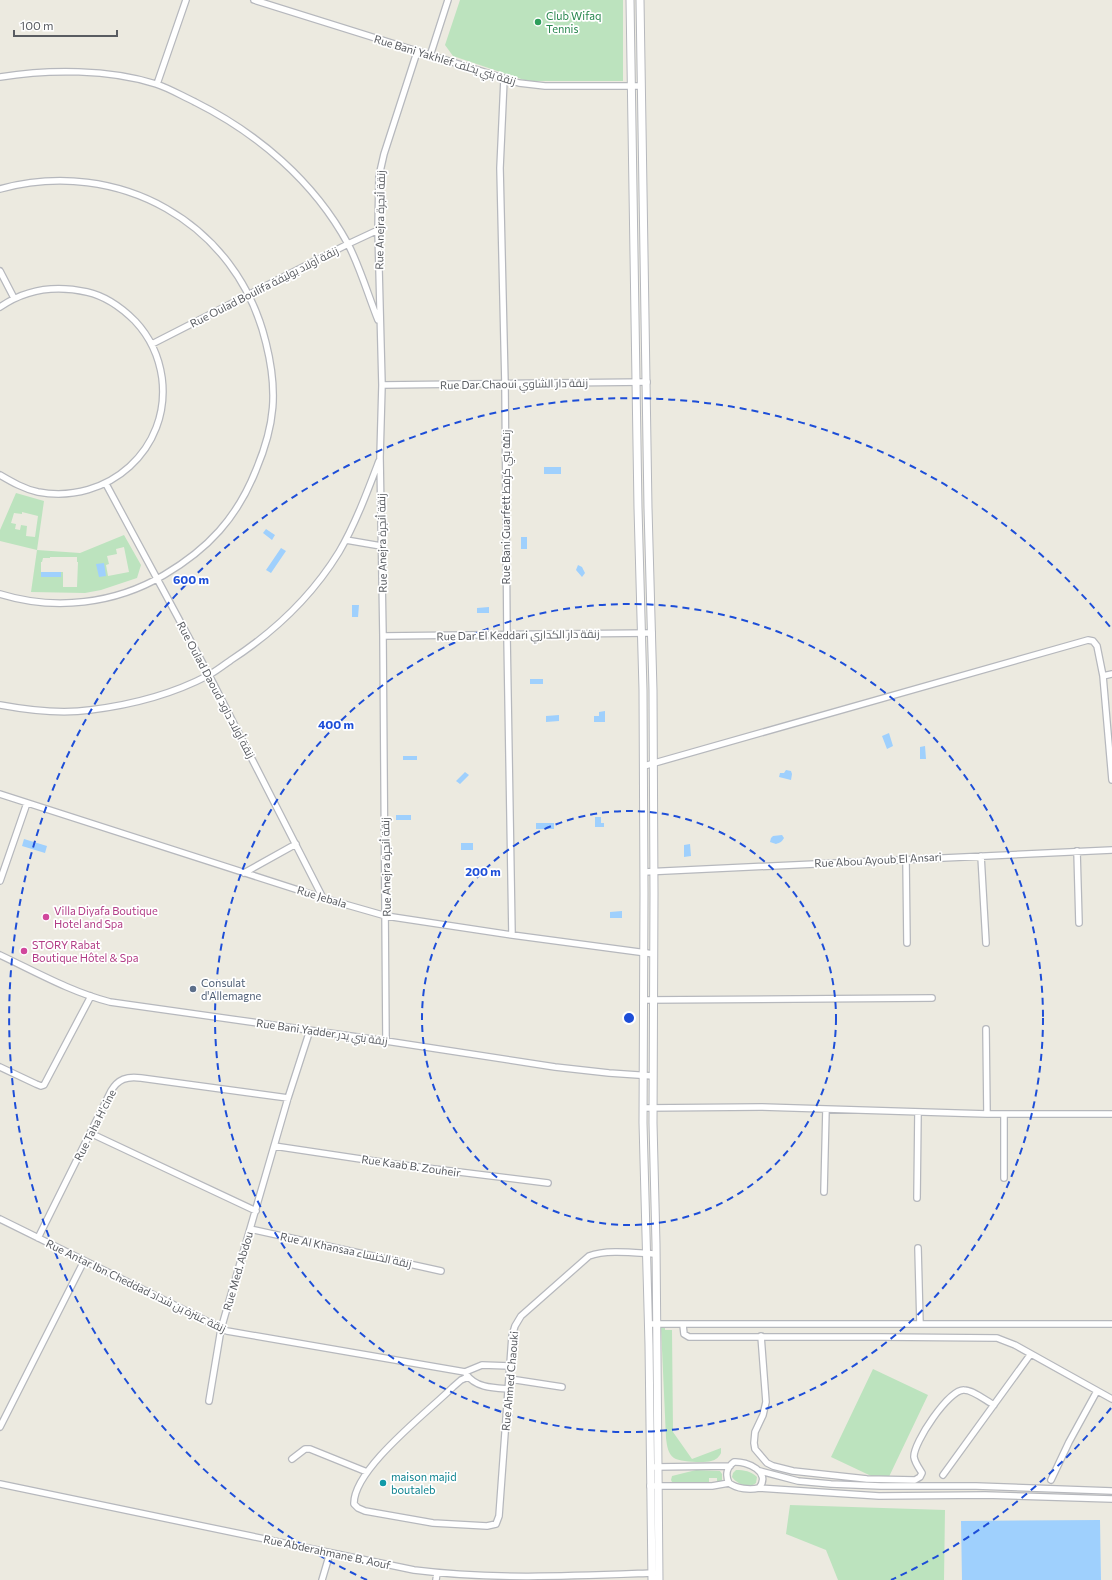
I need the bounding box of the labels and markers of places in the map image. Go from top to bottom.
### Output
place label: Club Wifaq Tennis [546,9,602,35]
marker: Club Wifaq Tennis [533,17,543,27]
place label: Villa Diyafa Boutique Hotel and Spa [54,904,158,930]
marker: Villa Diyafa Boutique Hotel and Spa [41,912,51,922]
place label: STORY Rabat Boutique Hôtel & Spa [32,938,138,964]
marker: STORY Rabat Boutique Hôtel & Spa [19,946,29,956]
place label: Consulat d'Allemagne [201,976,262,1002]
marker: Consulat d'Allemagne [188,984,198,994]
centre of rings [622,1011,636,1025]
place label: maison majid boutaleb [391,1470,457,1496]
marker: maison majid boutaleb [378,1478,388,1488]

